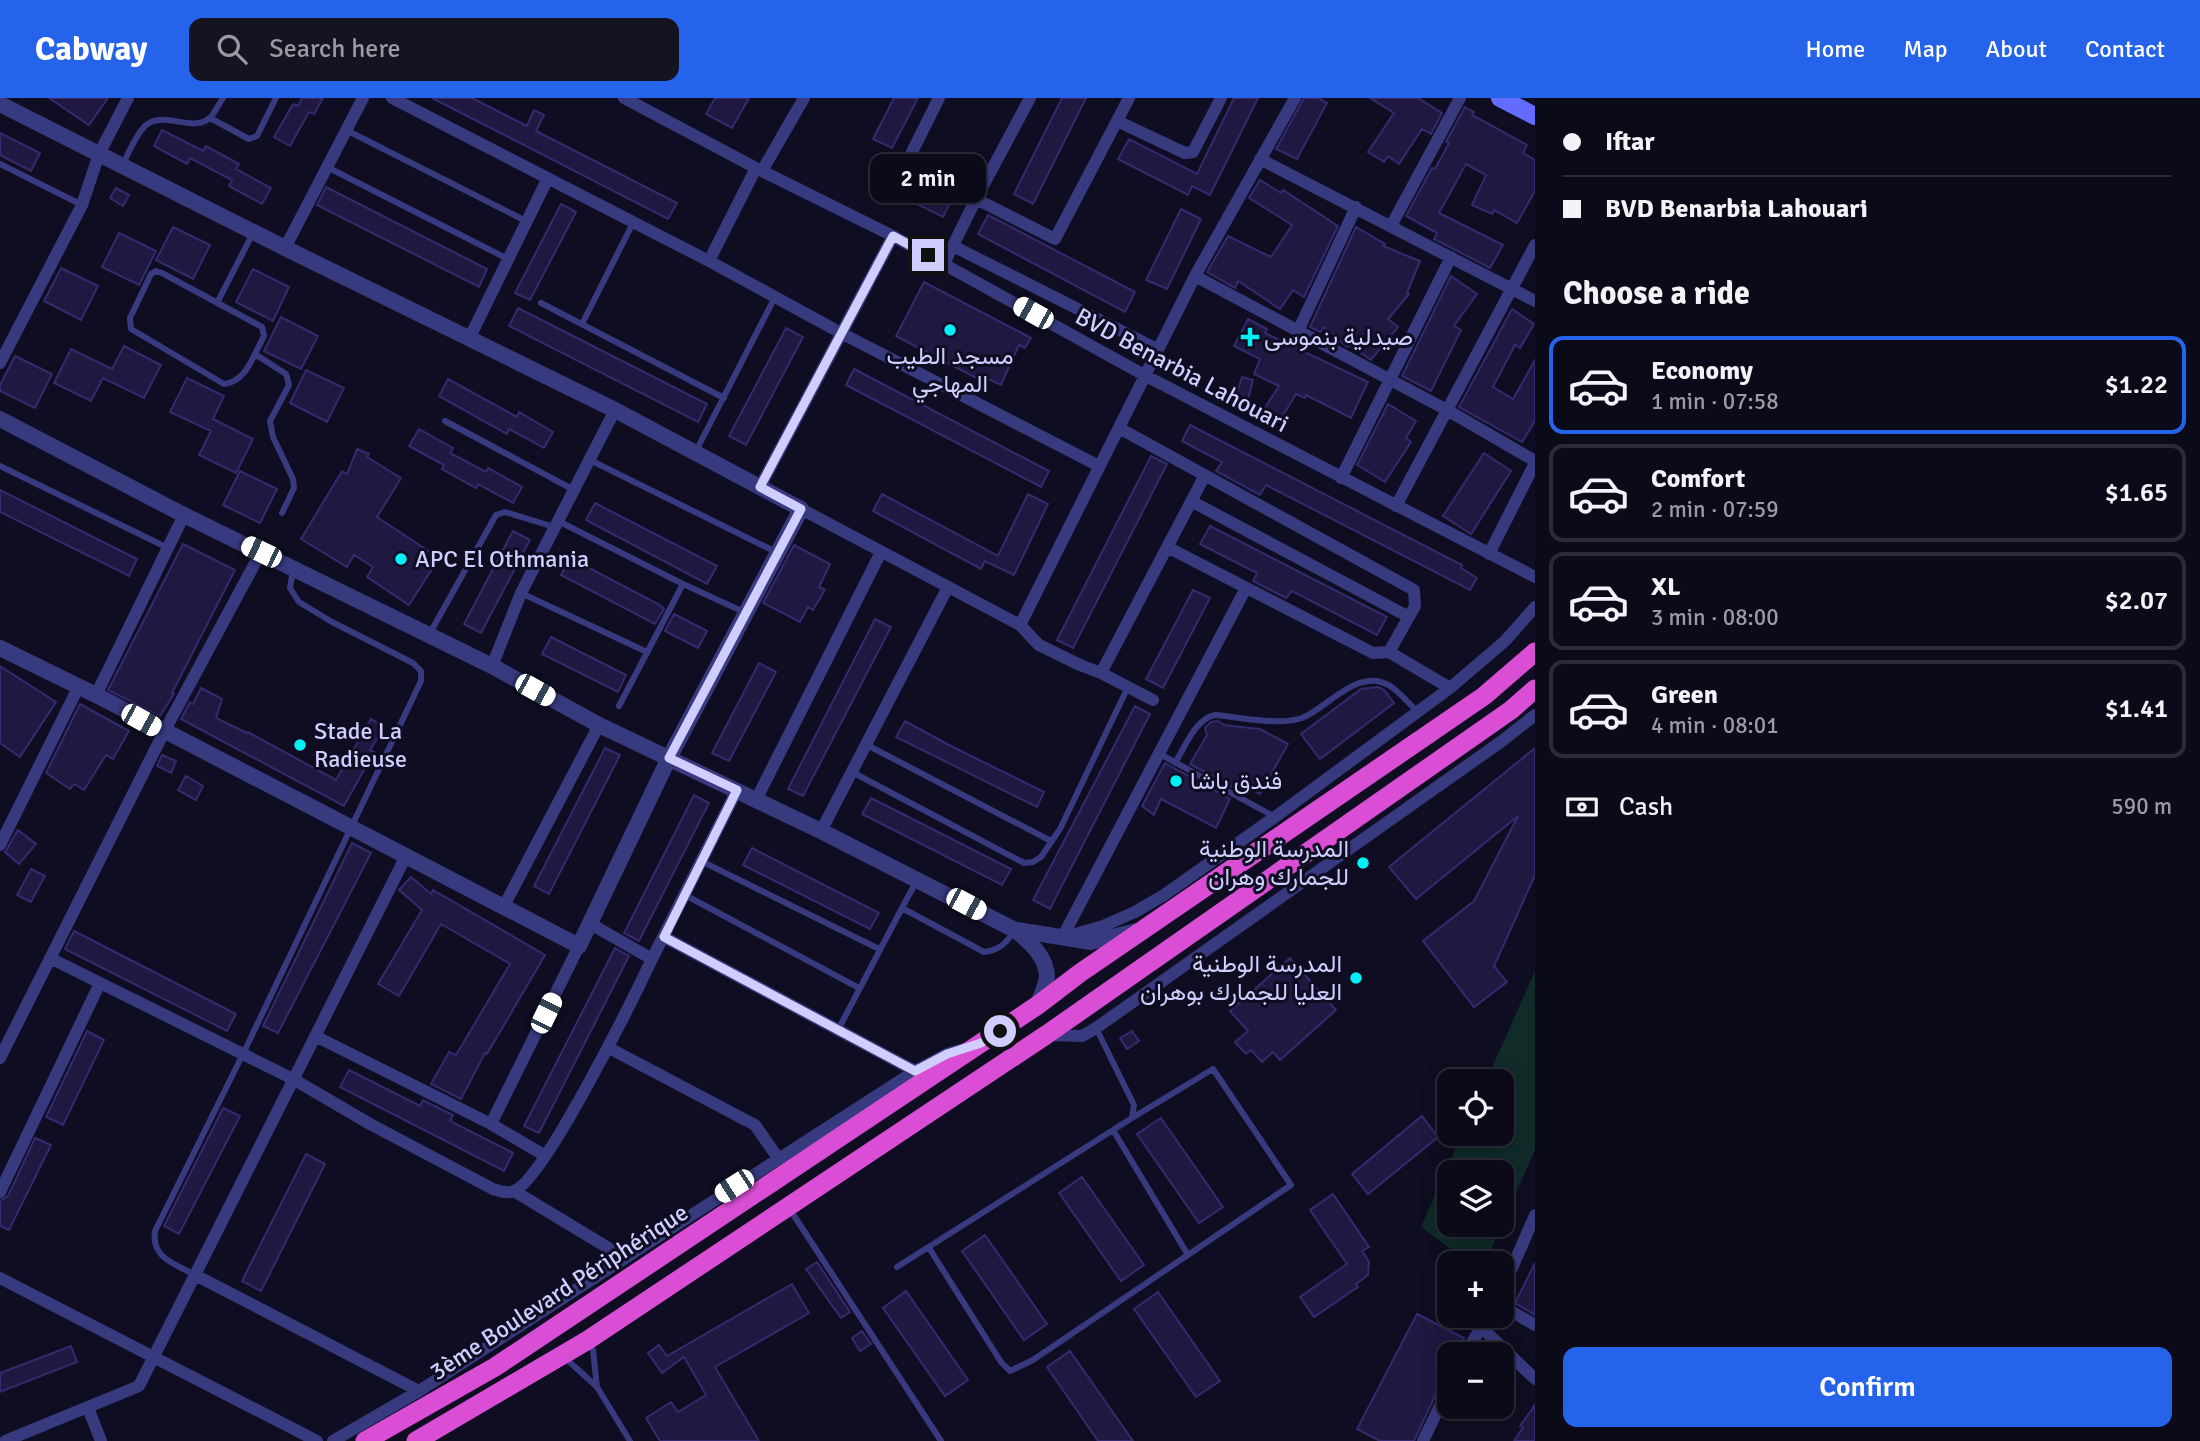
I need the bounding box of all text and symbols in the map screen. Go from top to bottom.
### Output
search box [189,18,679,81]
text: Cabway [35,29,147,70]
icon: search [213,30,251,68]
text: Search here [269,33,400,65]
text: Home [1805,34,1865,64]
text: Map [1903,34,1948,64]
text: About [1986,34,2047,64]
text: Contact [2085,34,2165,64]
text: Iftar [1605,126,1655,158]
callout: 2 min [870,153,986,202]
text: 2 min [900,164,956,193]
text: BVD Benarbia Lahouari [1605,193,1868,225]
route end [912,239,944,271]
text: Choose a ride [1563,274,1750,313]
car [1010,294,1057,332]
street label: BVD Benarbia Lahouari [1070,301,1294,439]
marker: مسجد الطيب المهاجي [942,322,958,338]
place label: صيدلية بنموسى [1264,322,1413,352]
marker: صيدلية بنموسى [1242,329,1258,345]
place label: مسجد الطيب المهاجي [886,341,1014,403]
icon: car [1567,354,1630,417]
text: Economy [1651,355,1753,387]
text: $1.22 [2105,369,2168,401]
text: 1 min · 07:58 [1651,387,1779,416]
icon: car [1567,462,1630,525]
text: Comfort [1651,463,1745,495]
text: $1.65 [2105,477,2168,509]
text: 2 min · 07:59 [1651,495,1779,524]
car [238,533,285,571]
place label: APC El Othmania [415,544,589,574]
marker: APC El Othmania [393,551,409,567]
icon: car [1567,570,1630,633]
text: XL [1651,571,1681,603]
text: $2.07 [2105,585,2168,617]
text: 3 min · 08:00 [1651,603,1779,632]
car [512,671,559,709]
icon: car [1567,678,1630,741]
text: Green [1651,679,1718,711]
text: $1.41 [2105,693,2168,725]
car [118,701,165,739]
text: 4 min · 08:01 [1651,711,1779,740]
place label: Stade La Radieuse [314,716,407,774]
marker: Stade La Radieuse [292,737,308,753]
place label: فندق باشا [1190,766,1282,796]
marker: فندق باشا [1168,773,1184,789]
icon: cash [1563,788,1601,826]
text: Cash [1619,791,1673,823]
text: 590 m [2111,792,2172,821]
place label: المدرسة الوطنية للجمارك وهران [1199,834,1349,892]
marker: المدرسة الوطنية للجمارك وهران [1355,855,1371,871]
car [943,885,990,923]
place label: المدرسة الوطنية العليا للجمارك بوهران [1140,949,1342,1007]
marker: المدرسة الوطنية العليا للجمارك بوهران [1348,970,1364,986]
car [528,990,565,1036]
route start [984,1015,1016,1047]
map controls [1437,1069,1514,1419]
button: locate [1437,1069,1514,1146]
button: layers [1437,1160,1514,1237]
car [711,1166,758,1206]
street label: 3ème Boulevard Périphérique [424,1197,694,1387]
button: + [1437,1251,1514,1328]
button: − [1437,1342,1514,1419]
button: Confirm [1563,1347,2172,1427]

